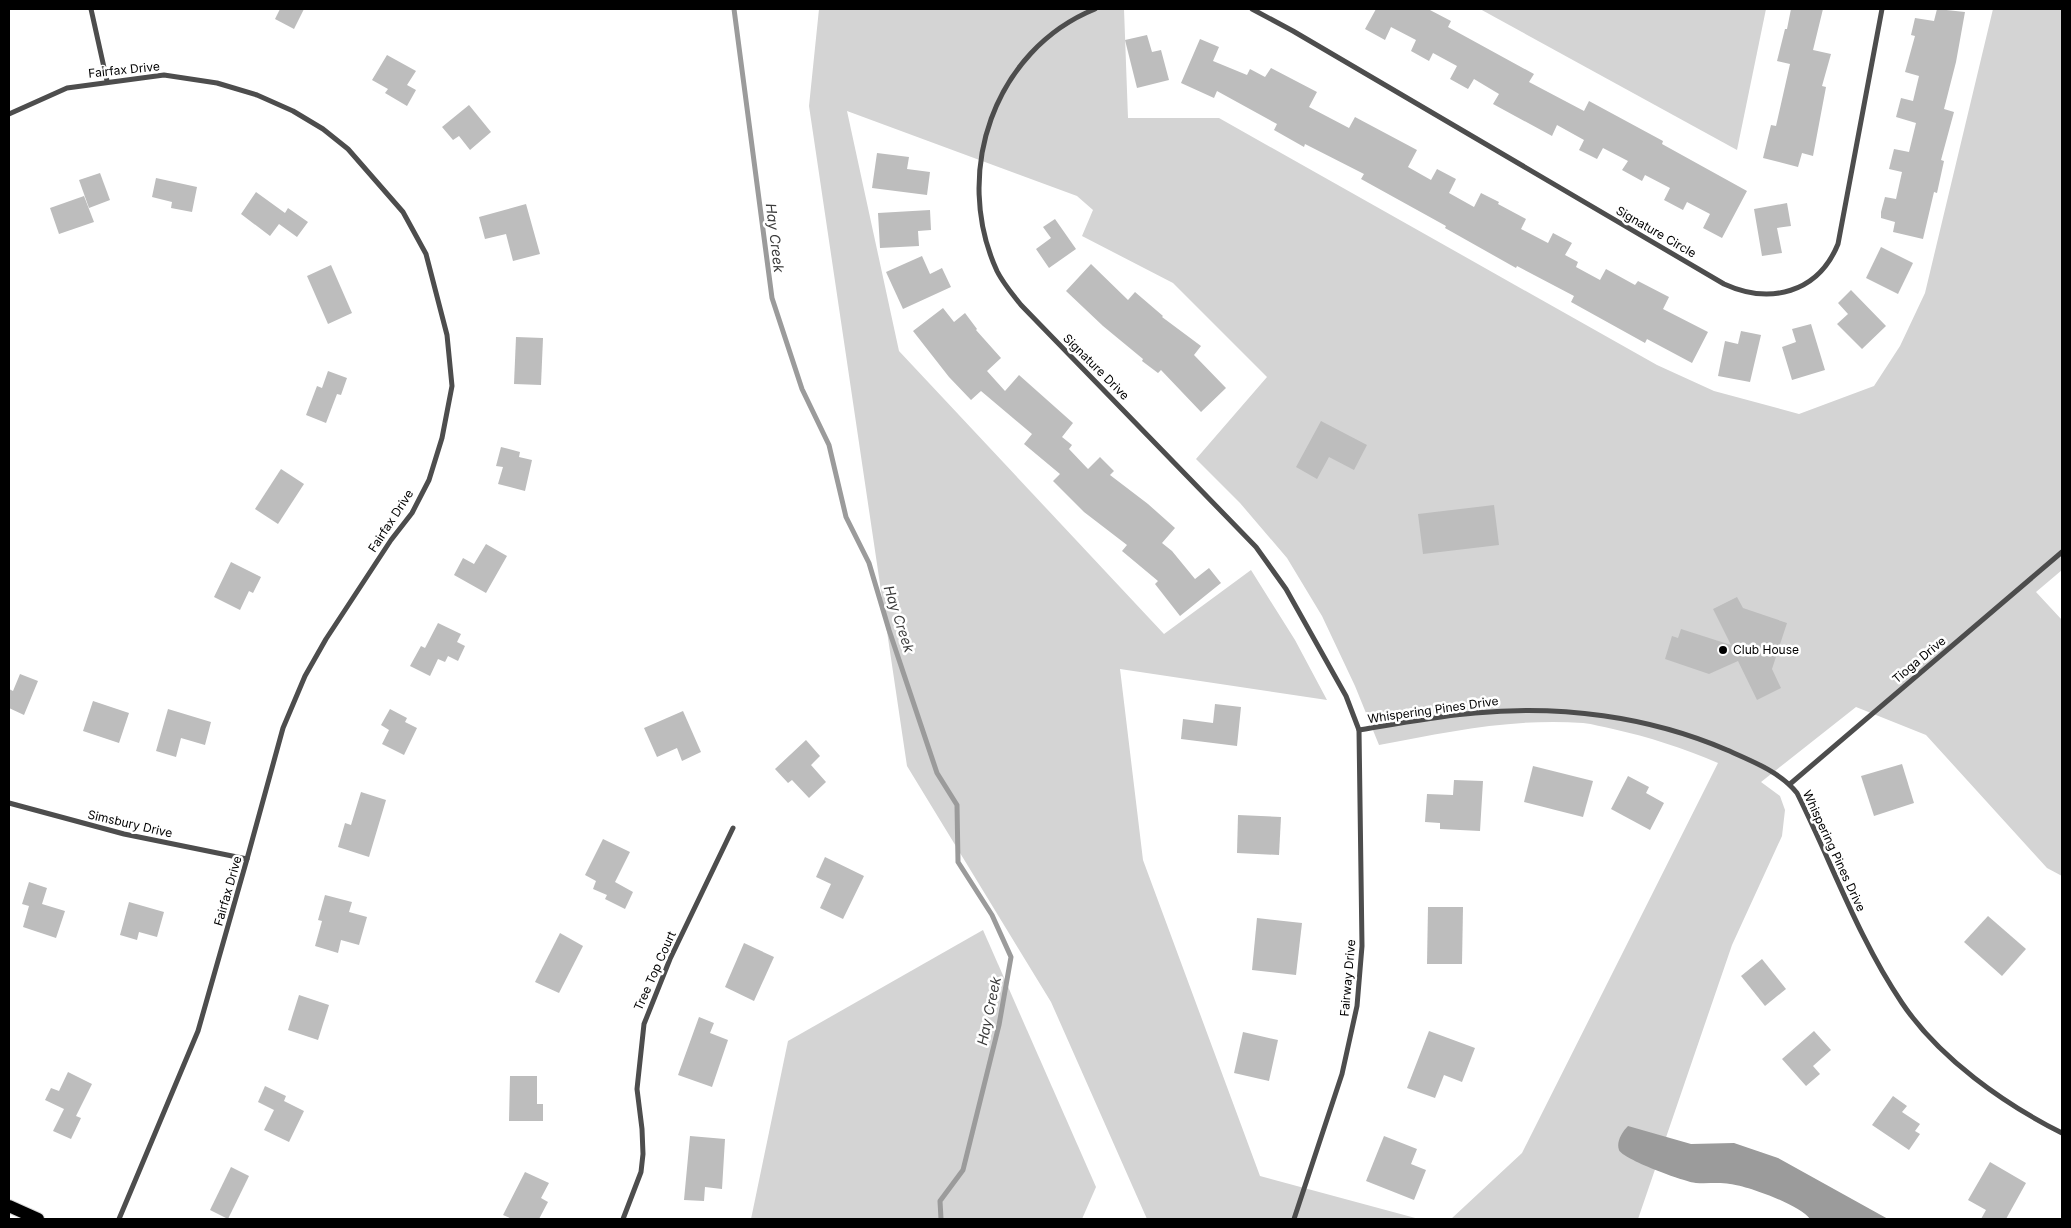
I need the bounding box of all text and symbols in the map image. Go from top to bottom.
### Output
street label: Fairfax Drive [87,58,160,81]
water label: Hay Creek [763,202,788,274]
street label: Signature Circle [1613,203,1699,261]
street label: Signature Drive [1060,330,1133,403]
street label: Fairfax Drive [365,487,416,555]
water label: Hay Creek [881,583,918,655]
street label: Tioga Drive [1889,633,1948,686]
place label: Club House [1733,642,1799,657]
marker: Club House [1717,644,1729,656]
street label: Whispering Pines Drive [1366,693,1499,726]
street label: Whispering Pines Drive [1800,788,1869,914]
street label: Simsbury Drive [86,806,174,841]
street label: Fairfax Drive [210,854,245,927]
street label: Tree Top Court [630,929,679,1013]
street label: Fairway Drive [1337,939,1358,1017]
water label: Hay Creek [973,975,1004,1047]

